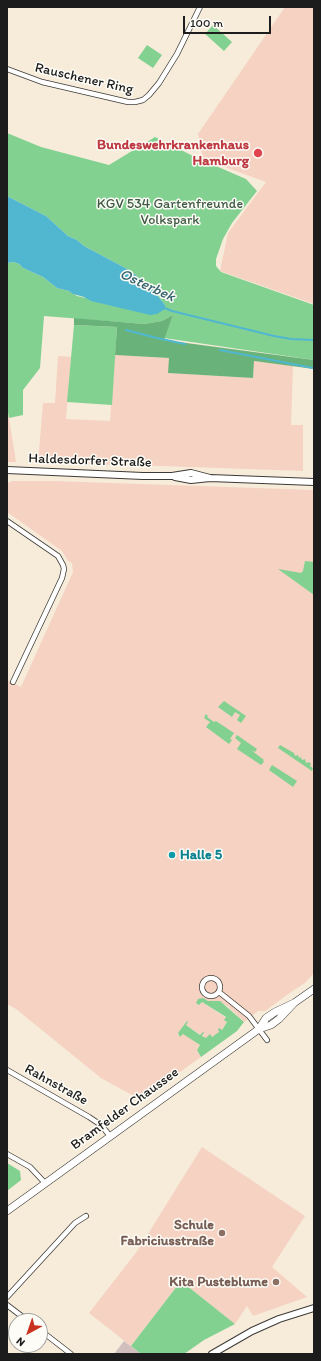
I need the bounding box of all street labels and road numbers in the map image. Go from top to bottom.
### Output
street label: Rauschener Ring [33,60,135,98]
street label: Haldesdorfer Straße [28,450,152,472]
street label: Rahnstraße [21,1061,91,1109]
street label: Bramfelder Chaussee [68,1064,182,1154]

